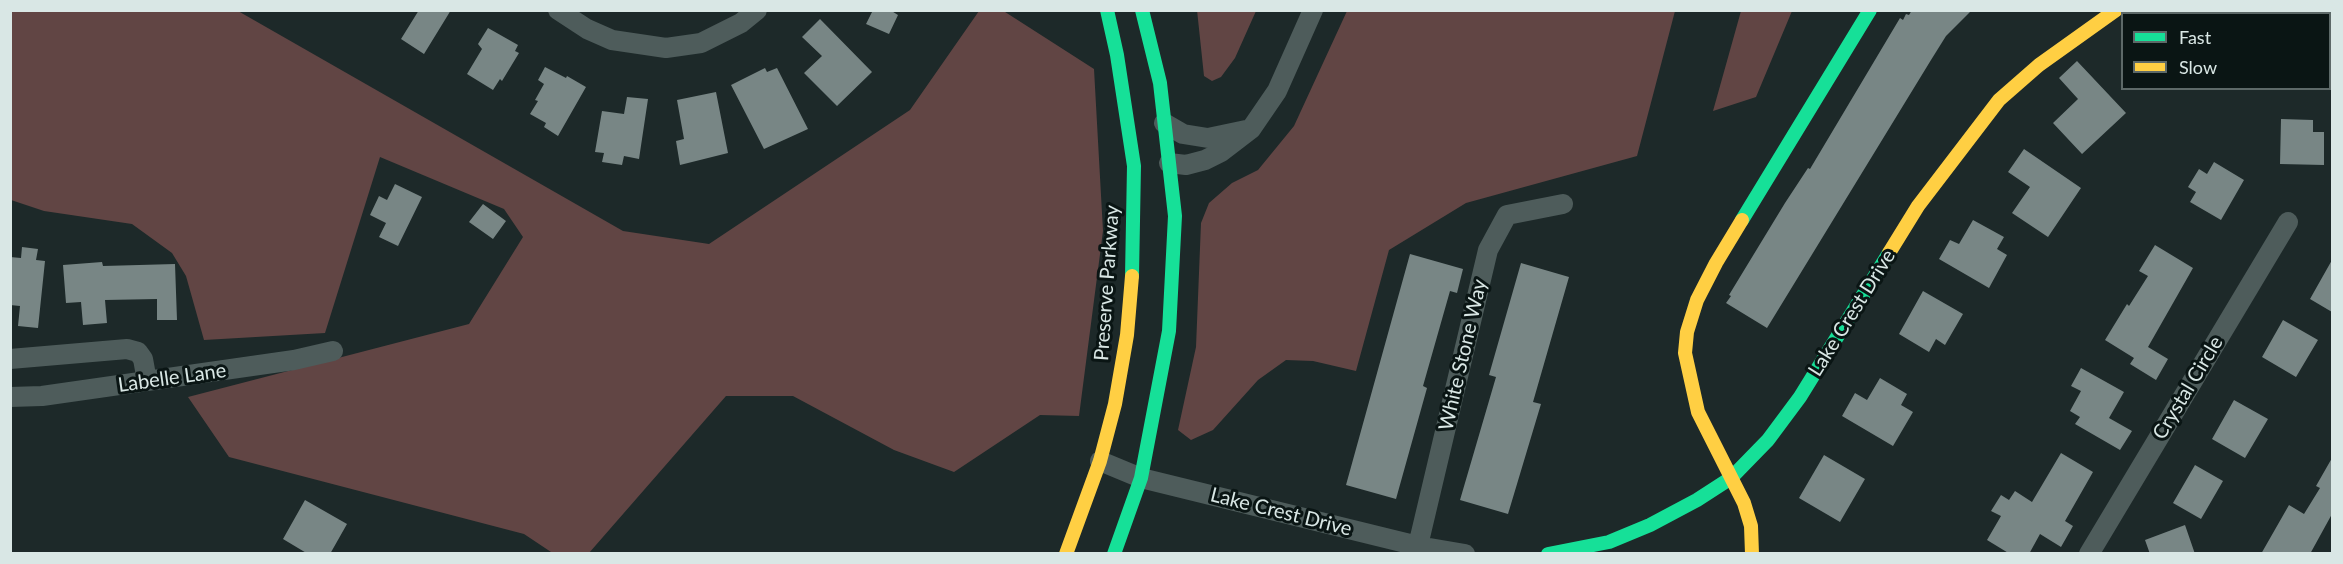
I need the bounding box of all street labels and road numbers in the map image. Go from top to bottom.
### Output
street label: Preserve Parkway [1090,204,1124,362]
street label: Lake Crest Drive [1803,245,1901,381]
street label: White Stone Way [1434,277,1492,433]
street label: Crystal Circle [2148,332,2228,444]
street label: Labelle Lane [116,359,228,397]
street label: Lake Crest Drive [1208,483,1354,541]

